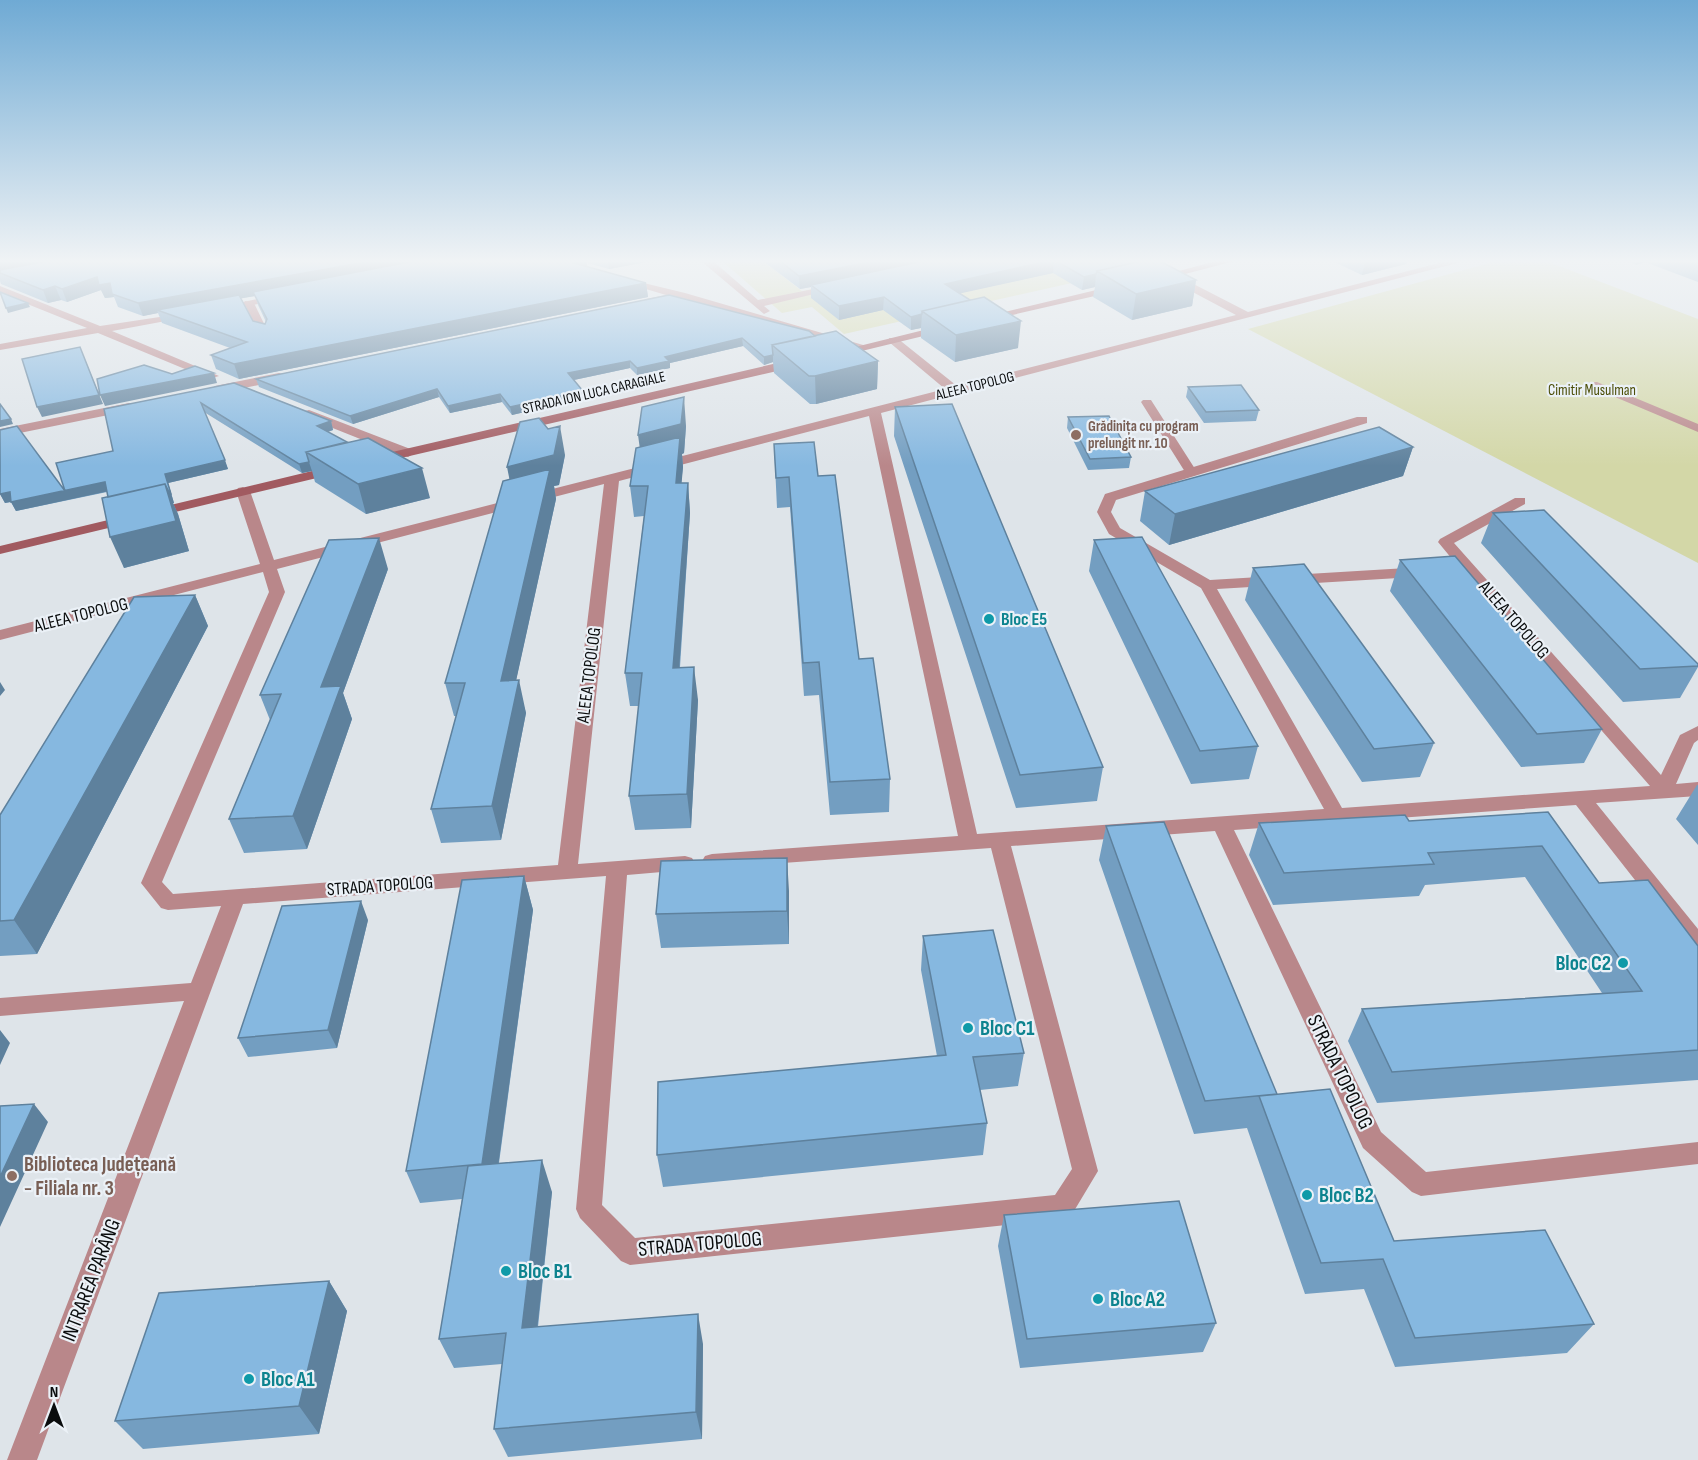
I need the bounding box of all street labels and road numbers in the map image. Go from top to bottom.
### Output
street label: STRADA ION LUCA CARAGIALE [521,367,667,419]
street label: ALEEA TOPOLOG [933,367,1016,405]
street label: ALEEA TOPOLOG [1474,576,1553,663]
street label: ALEEA TOPOLOG [31,593,130,637]
street label: ALEEA TOPOLOG [573,626,605,725]
street label: STRADA TOPOLOG [326,872,434,900]
street label: STRADA TOPOLOG [1302,1011,1378,1133]
street label: INTRAREA PARÂNG [56,1215,126,1345]
street label: STRADA TOPOLOG [637,1226,763,1262]

